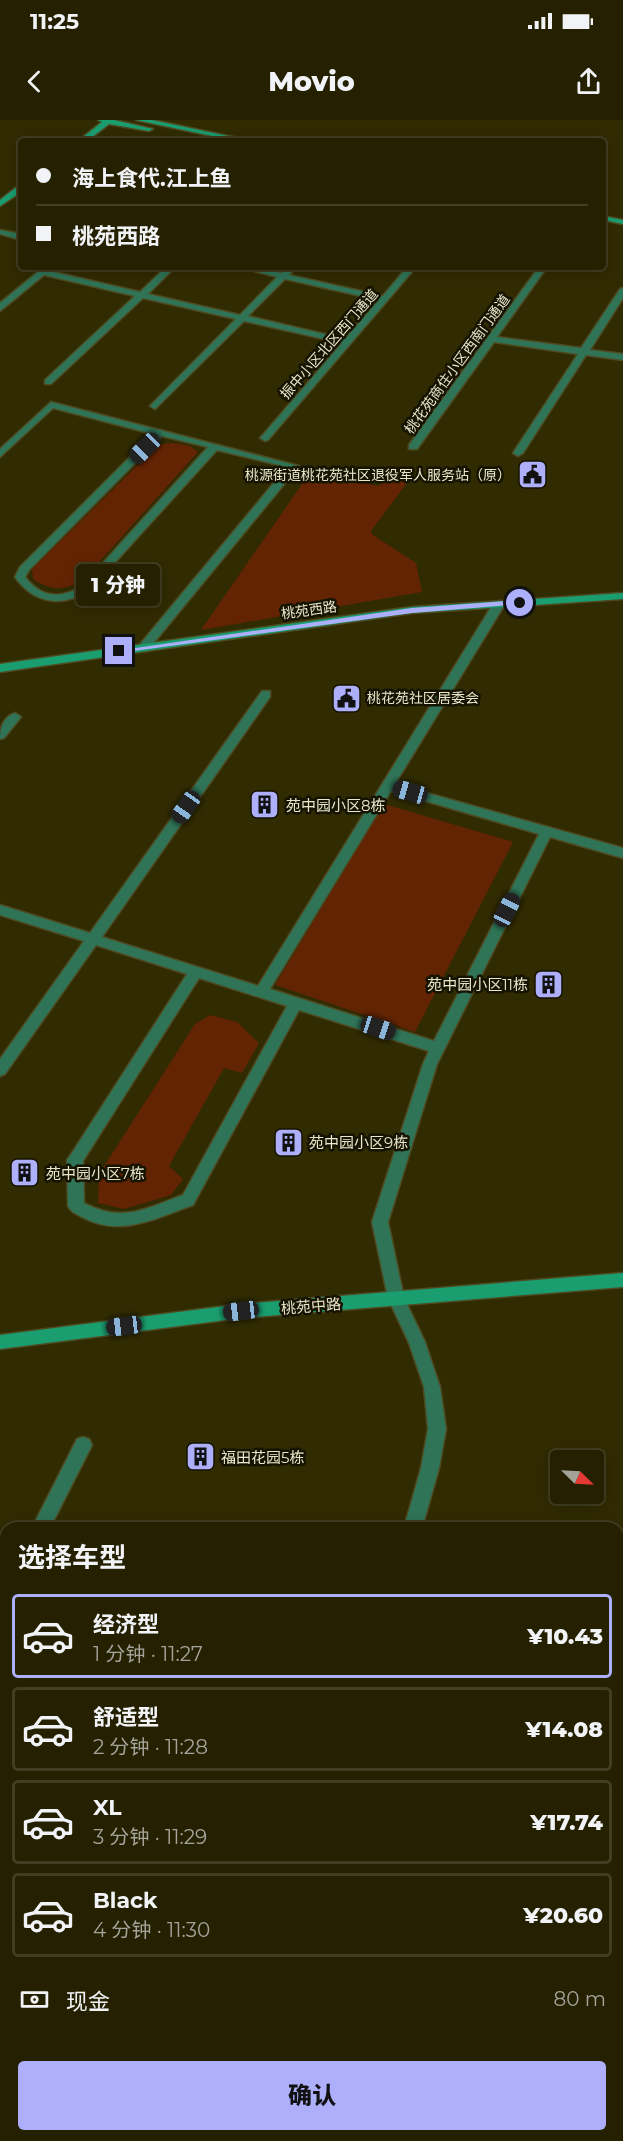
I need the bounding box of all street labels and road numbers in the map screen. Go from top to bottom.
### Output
street label: 振中小区北区西门通道 [276,285,382,403]
street label: 桃花苑商住小区西南门通道 [400,291,514,437]
street label: 桃苑西路 [280,597,338,623]
street label: 桃苑中路 [280,1294,342,1318]

